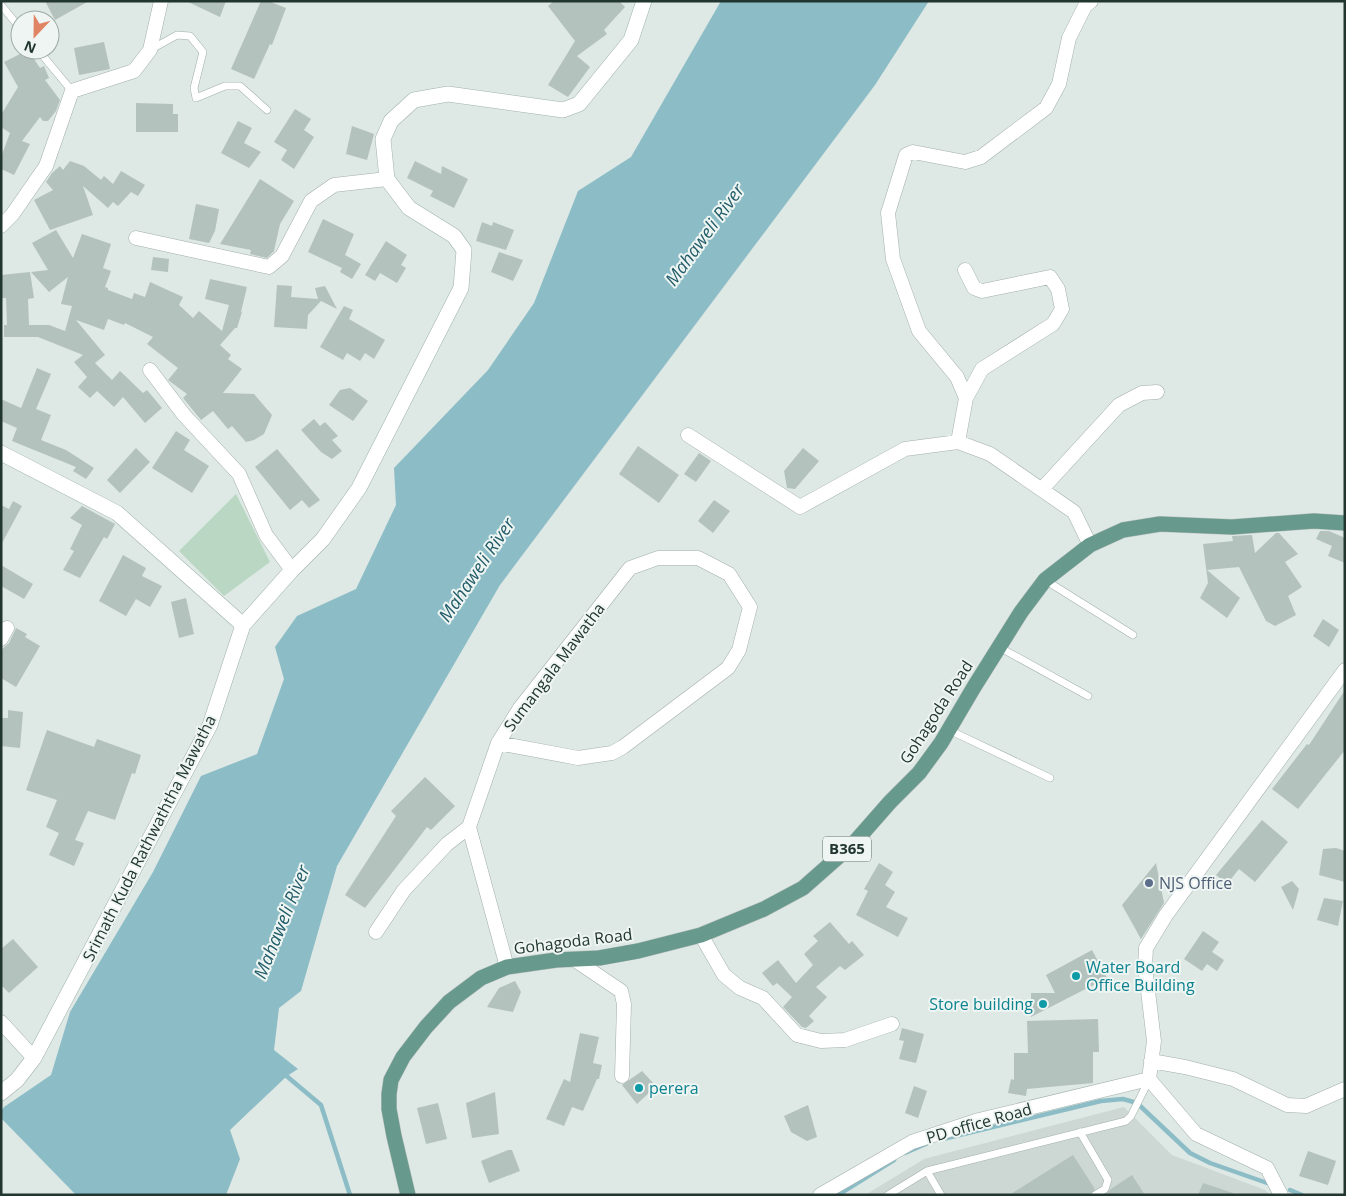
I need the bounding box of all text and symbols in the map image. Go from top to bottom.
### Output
north arrow [10,10,60,60]
text: N [21,37,39,58]
water label: Mahaweli River [659,178,750,290]
water label: Mahaweli River [433,512,520,626]
street label: Sumangala Mawatha [498,598,610,736]
street label: Gohagoda Road [894,656,978,768]
street label: Srimath Kuda Rathwaththa Mawatha [77,711,221,965]
road number: B365 [823,836,871,862]
water label: Mahaweli River [247,860,315,982]
place label: NJS Office [1159,872,1232,894]
marker: NJS Office [1143,877,1155,889]
street label: Gohagoda Road [512,923,634,959]
place label: Water Board Office Building [1086,956,1195,996]
marker: Water Board Office Building [1070,970,1082,982]
place label: Store building [929,993,1033,1015]
marker: Store building [1037,998,1049,1010]
place label: perera [649,1077,699,1099]
marker: perera [633,1082,645,1094]
street label: PD office Road [924,1097,1034,1149]

